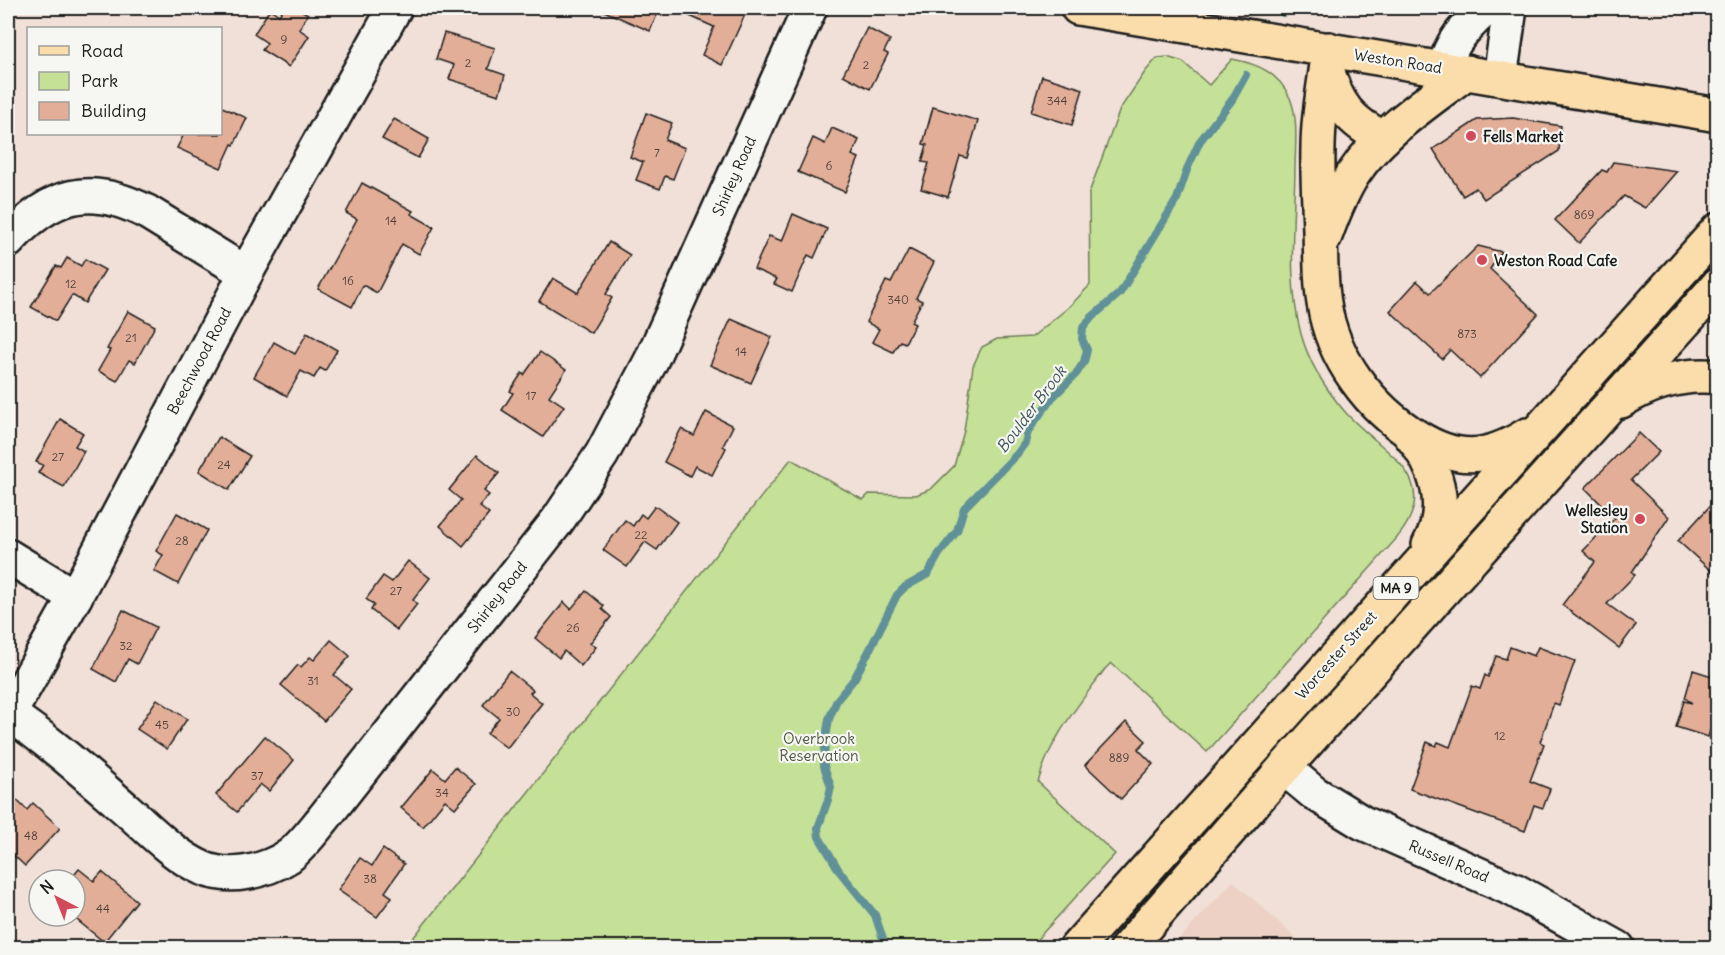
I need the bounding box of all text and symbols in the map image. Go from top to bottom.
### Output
legend [27,27,222,135]
house number: 9 [281,32,288,47]
text: Road [81,39,124,62]
street label: Weston Road [1353,45,1444,77]
house number: 2 [465,55,472,70]
house number: 2 [863,57,870,72]
text: Park [81,69,118,92]
house number: 344 [1047,93,1067,108]
text: Building [81,99,146,122]
place label: Fells Market [1483,127,1564,146]
marker: Fells Market [1464,129,1478,143]
street label: Shirley Road [708,133,760,219]
house number: 7 [654,145,660,160]
house number: 6 [826,158,833,173]
house number: 869 [1574,207,1594,222]
house number: 14 [385,213,397,228]
place label: Weston Road Cafe [1494,251,1617,270]
marker: Weston Road Cafe [1475,253,1489,267]
house number: 16 [342,273,354,288]
house number: 12 [65,276,77,291]
house number: 340 [887,292,909,307]
street label: Beechwood Road [163,304,235,418]
house number: 873 [1457,326,1477,341]
house number: 21 [125,330,137,345]
house number: 14 [735,344,747,359]
water label: Boulder Brook [992,360,1071,456]
house number: 17 [526,388,536,403]
house number: 27 [52,449,64,464]
house number: 24 [217,457,231,472]
place label: Wellesley Station [1565,501,1628,537]
marker: Wellesley Station [1633,512,1647,526]
house number: 22 [634,527,648,542]
house number: 28 [175,533,189,548]
street label: Shirley Road [463,557,531,636]
road number: MA 9 [1374,577,1418,599]
house number: 27 [390,583,402,598]
street label: Worcester Street [1291,607,1381,703]
house number: 26 [566,620,580,635]
house number: 32 [119,638,133,653]
house number: 31 [307,673,319,688]
house number: 30 [506,704,520,719]
house number: 45 [155,717,169,732]
house number: 12 [1494,728,1506,743]
park label: Overbrook Reservation [779,729,859,765]
house number: 889 [1109,750,1129,765]
house number: 37 [251,768,263,783]
house number: 34 [435,785,449,800]
house number: 48 [24,828,38,843]
street label: Russell Road [1406,836,1492,886]
north arrow [27,868,87,928]
house number: 38 [363,871,377,886]
text: N [36,876,58,898]
house number: 44 [96,901,110,916]

